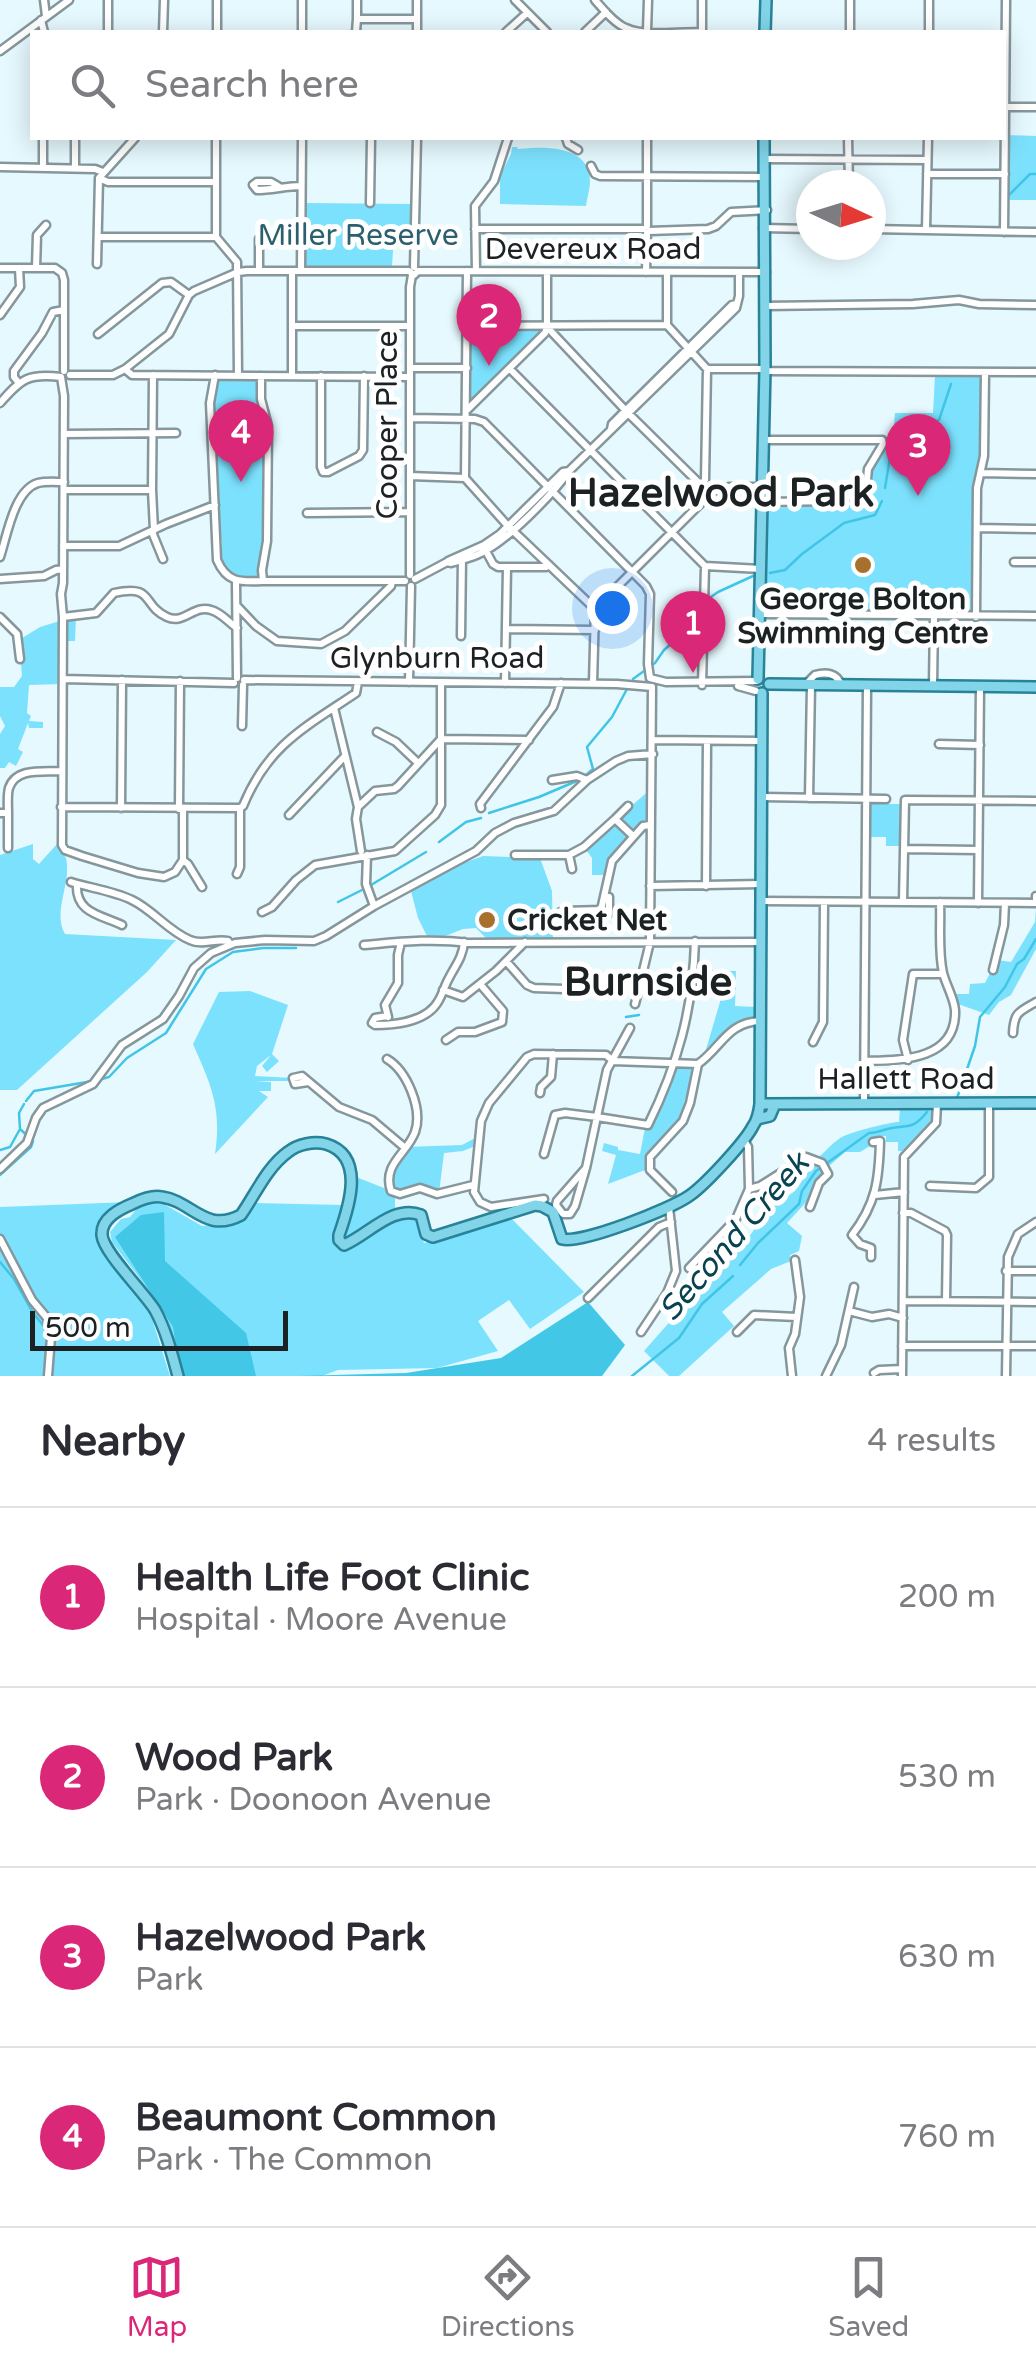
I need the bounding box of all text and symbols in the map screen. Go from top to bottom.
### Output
search box [30,30,1006,140]
icon: search [65,58,120,113]
text: Search here [145,62,359,108]
north arrow [796,170,886,260]
park label: Miller Reserve [257,217,459,254]
street label: Devereux Road [485,231,701,268]
pin: 2 [456,284,522,366]
street label: Cooper Place [369,330,406,520]
pin: 4 [208,400,274,482]
pin: 3 [886,414,950,496]
district label: Hazelwood Park [568,469,874,517]
marker: George Bolton Swimming Centre [852,554,874,576]
place label: George Bolton Swimming Centre [737,581,989,652]
your location [587,583,638,634]
pin: 1 [660,590,726,673]
street label: Glynburn Road [330,640,544,677]
place label: Cricket Net [507,902,668,939]
marker: Cricket Net [476,909,498,931]
district label: Burnside [564,958,732,1006]
street label: Hallett Road [817,1061,995,1098]
water label: Second Creek [651,1143,819,1329]
scale bar [30,1306,288,1350]
text: 500 m [45,1311,131,1345]
text: Nearby [40,1416,185,1467]
text: 4 results [867,1422,996,1460]
text: Health Life Foot Clinic [135,1555,529,1601]
text: 1 [62,1578,83,1616]
text: 200 m [898,1578,996,1616]
text: Hospital · Moore Avenue [135,1601,507,1639]
text: Wood Park [135,1735,333,1781]
text: 2 [62,1758,83,1796]
text: 530 m [898,1758,996,1796]
text: Park · Doonoon Avenue [135,1781,491,1819]
text: Hazelwood Park [135,1915,426,1961]
text: 3 [62,1938,83,1976]
text: 630 m [898,1938,996,1976]
text: Park [135,1961,203,1999]
text: Beaumont Common [135,2095,497,2141]
text: 4 [62,2118,83,2156]
text: 760 m [898,2118,996,2156]
text: Park · The Common [135,2141,432,2179]
tab: Map [127,2250,187,2344]
tab: Directions [441,2250,575,2344]
tab: Saved [828,2250,909,2344]

